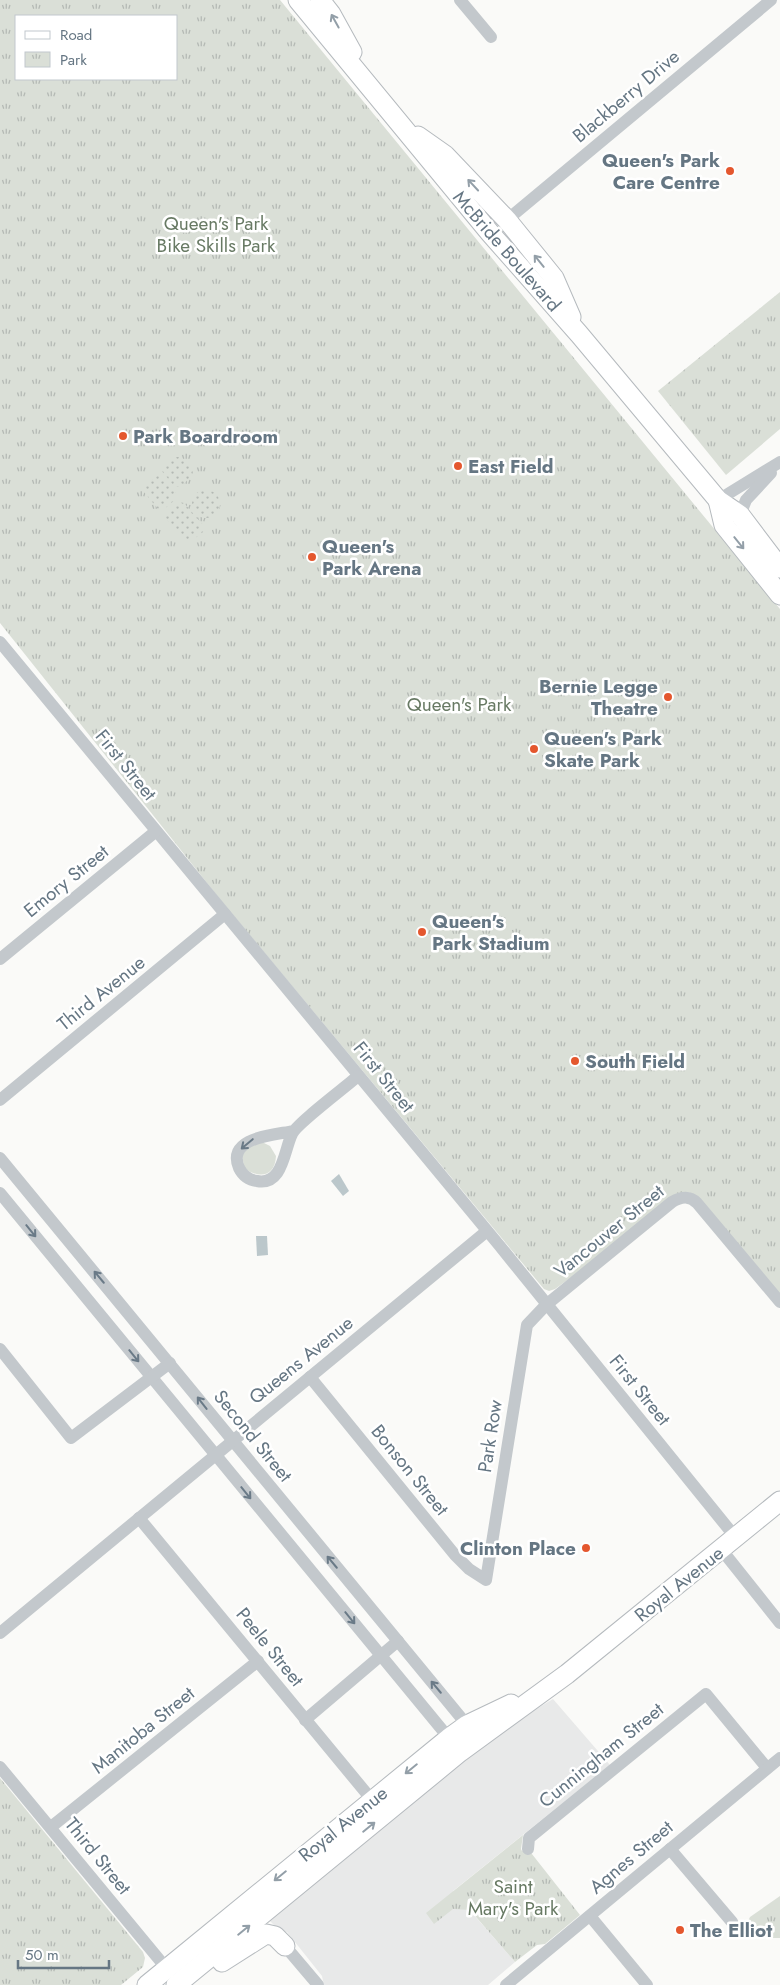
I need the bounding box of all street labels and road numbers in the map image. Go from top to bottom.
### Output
street label: Blackberry Drive [567,43,685,149]
street label: McBride Boulevard [447,185,567,317]
street label: First Street [89,724,163,807]
street label: Emory Street [18,838,115,924]
street label: Third Avenue [51,949,151,1037]
street label: First Street [347,1036,421,1119]
street label: Vancouver Street [548,1178,670,1284]
street label: Queens Avenue [243,1309,359,1410]
street label: First Street [603,1349,677,1432]
street label: Second Street [207,1384,299,1488]
street label: Park Row [471,1398,509,1474]
street label: Bonson Street [365,1419,455,1522]
street label: Royal Avenue [629,1540,729,1628]
street label: Peele Street [230,1602,311,1693]
street label: Manitoba Street [86,1680,201,1780]
street label: Cunningham Street [533,1696,670,1814]
street label: Royal Avenue [293,1780,393,1868]
street label: Third Street [59,1812,138,1901]
street label: Agnes Street [583,1814,679,1900]

